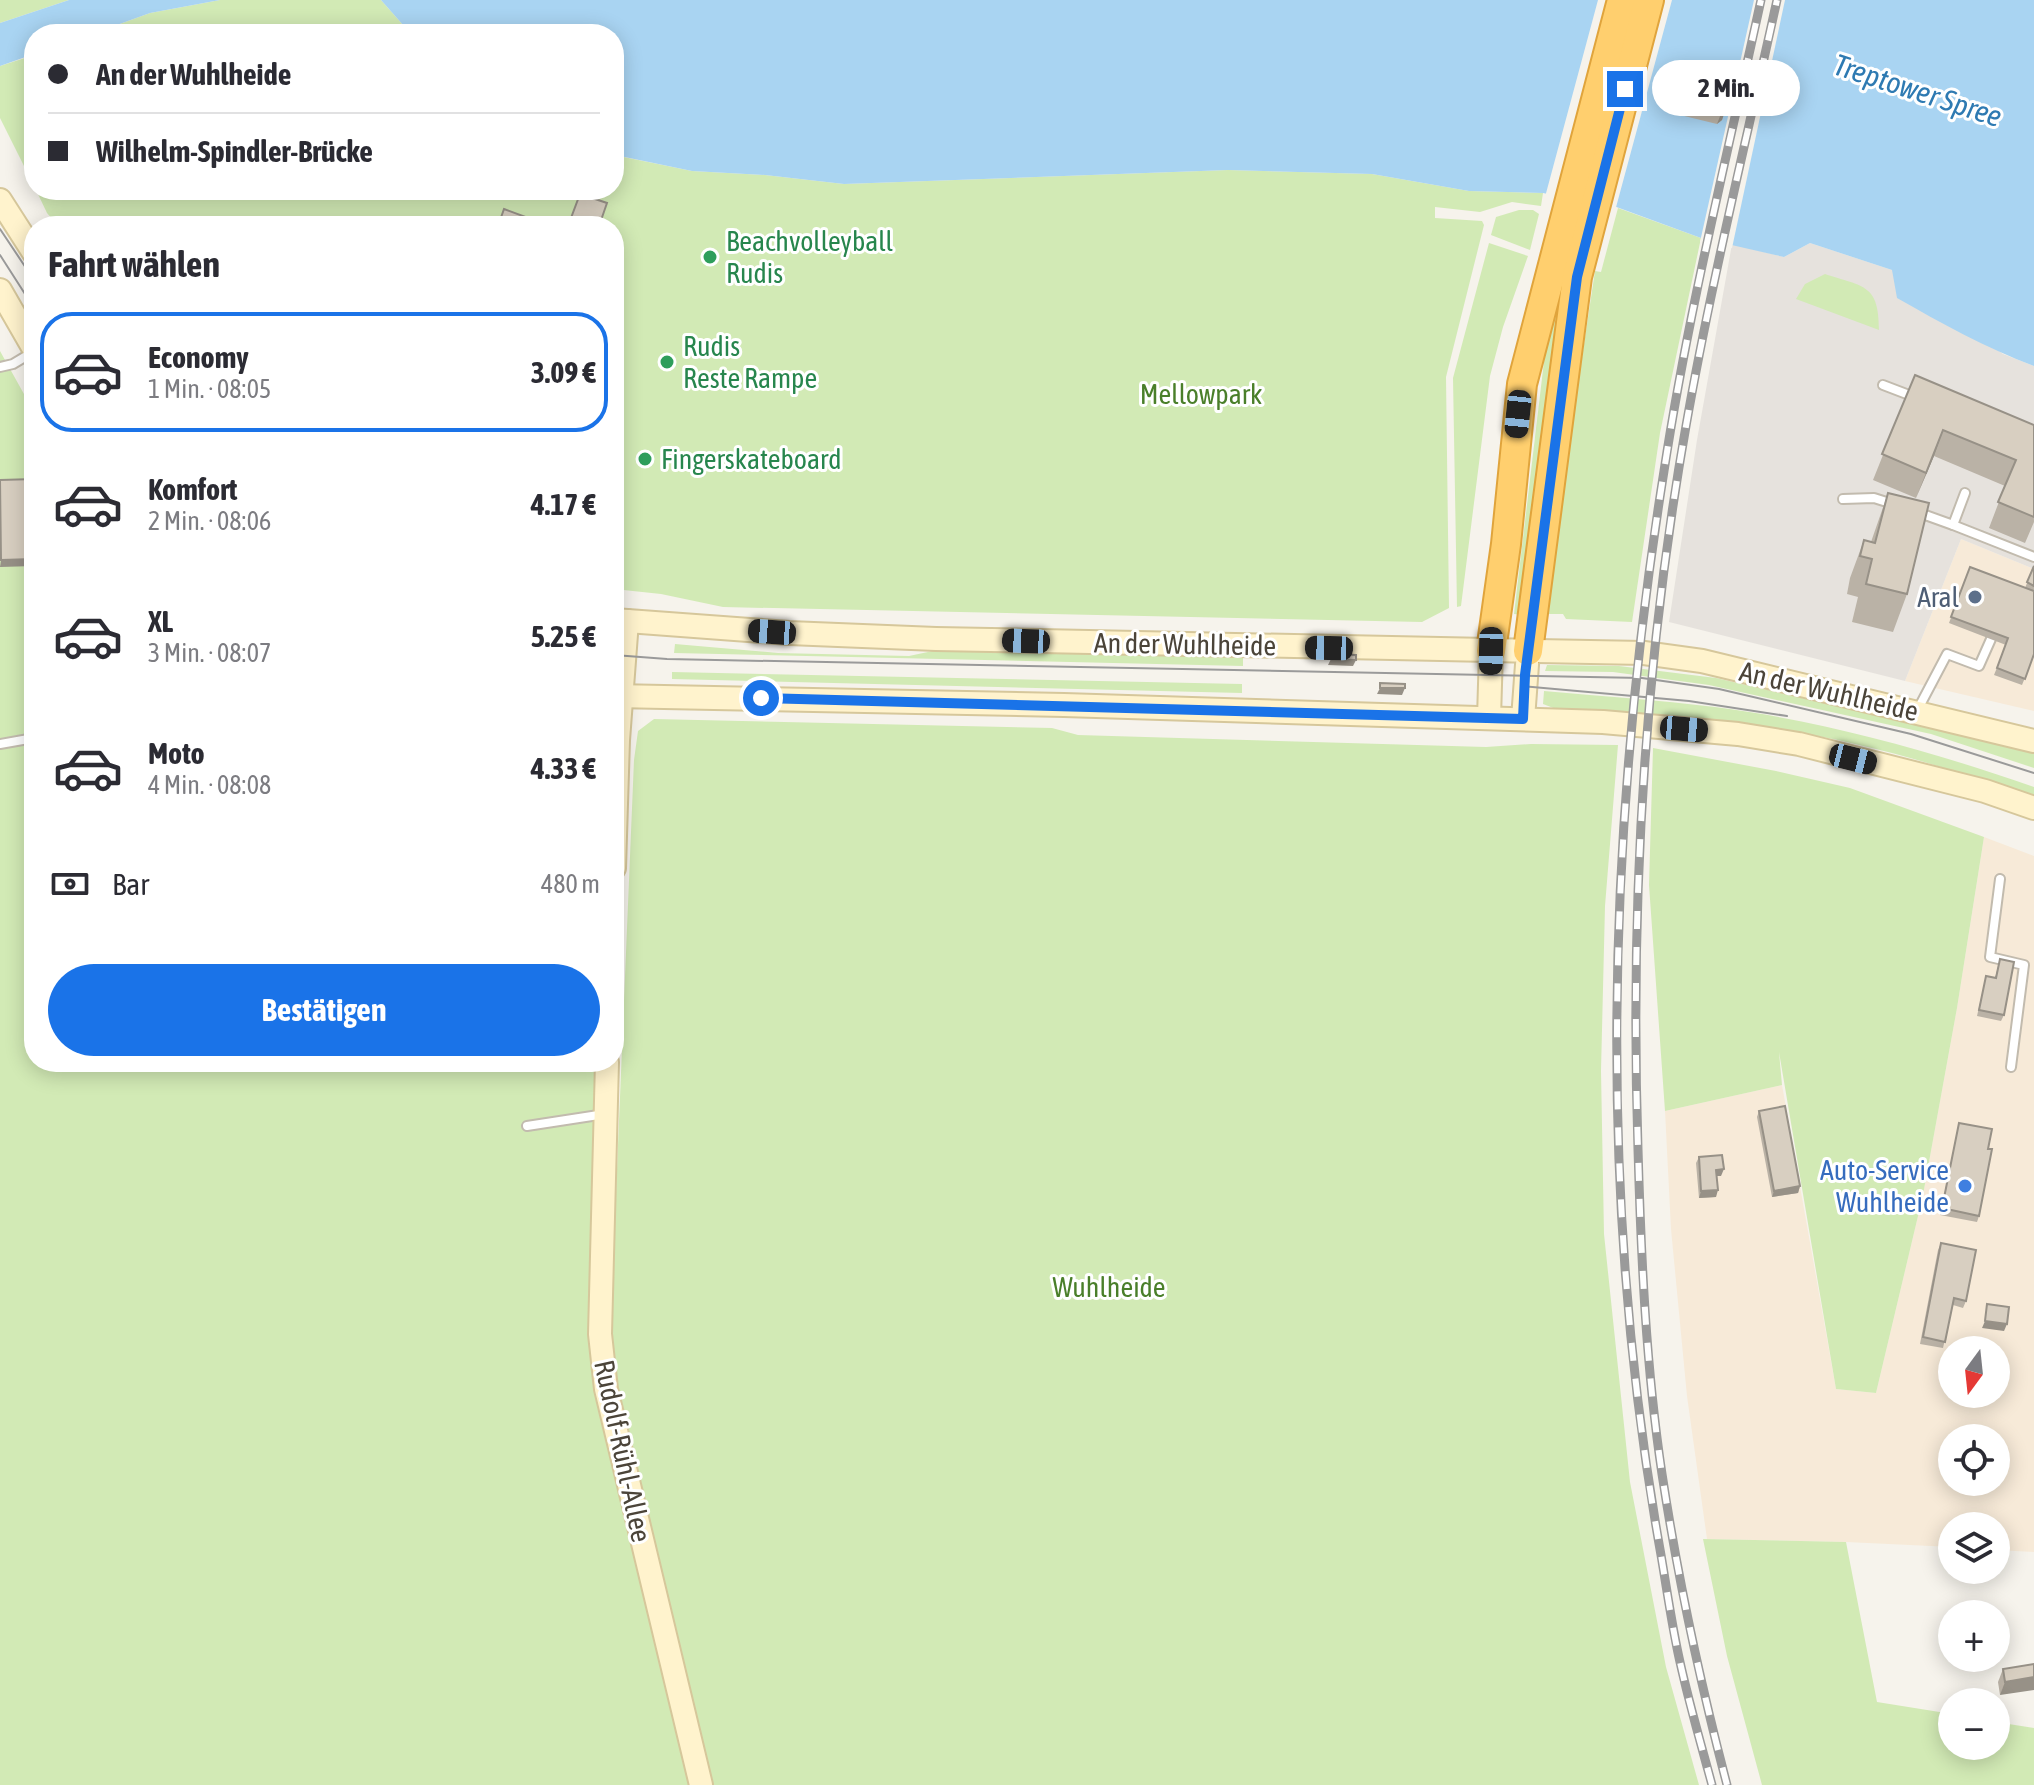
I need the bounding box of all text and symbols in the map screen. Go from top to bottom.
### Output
water label: Treptower Spree [1830,47,2006,133]
text: An der Wuhlheide [96,57,291,91]
callout: 2 Min. [1653,61,1801,117]
route end [1607,71,1643,107]
text: 2 Min. [1698,73,1754,103]
text: Wilhelm-Spindler-Brücke [96,134,373,168]
place label: Beachvolleyball Rudis [726,225,894,289]
text: Fahrt wählen [48,243,220,285]
marker: Beachvolleyball Rudis [701,248,719,266]
place label: Rudis Reste Rampe [683,330,817,394]
icon: car [52,336,124,408]
text: Economy [148,340,249,374]
marker: Rudis Reste Rampe [658,353,676,371]
text: 3.09 € [531,355,596,389]
text: 1 Min. · 08:05 [148,374,271,404]
park label: Mellowpark [1140,378,1262,410]
car [1504,389,1532,439]
place label: Fingerskateboard [661,443,841,475]
marker: Fingerskateboard [636,450,654,468]
icon: car [52,468,124,540]
text: Komfort [148,472,237,506]
text: 4.17 € [531,487,596,521]
text: 2 Min. · 08:06 [148,506,271,536]
place label: Aral [1917,581,1960,613]
marker: Aral [1966,588,1984,606]
icon: car [52,600,124,672]
text: XL [148,604,173,638]
car [747,618,797,646]
text: 5.25 € [531,619,596,653]
street label: An der Wuhlheide [1094,626,1276,662]
car [1479,627,1503,675]
car [1002,628,1050,654]
car [1305,636,1353,660]
text: 3 Min. · 08:07 [148,638,271,668]
street label: An der Wuhlheide [1737,655,1921,727]
route start [743,680,779,716]
car [1659,715,1709,743]
icon: car [52,732,124,804]
text: Moto [148,736,205,770]
car [1827,742,1879,776]
text: 4.33 € [531,751,596,785]
text: 4 Min. · 08:08 [148,770,271,800]
icon: cash [48,862,92,906]
text: Bar [112,867,149,901]
text: 480 m [541,869,600,899]
button: Bestätigen [48,964,600,1056]
place label: Auto-Service Wuhlheide [1820,1154,1949,1218]
marker: Auto-Service Wuhlheide [1956,1177,1974,1195]
park label: Wuhlheide [1052,1271,1166,1303]
north arrow [1938,1336,2010,1408]
map controls [1938,1336,2010,1760]
street label: Rudolf-Rühl-Allee [588,1357,658,1545]
button: locate [1938,1424,2010,1496]
button: layers [1938,1512,2010,1584]
button: + [1938,1600,2010,1672]
button: − [1938,1688,2010,1760]

